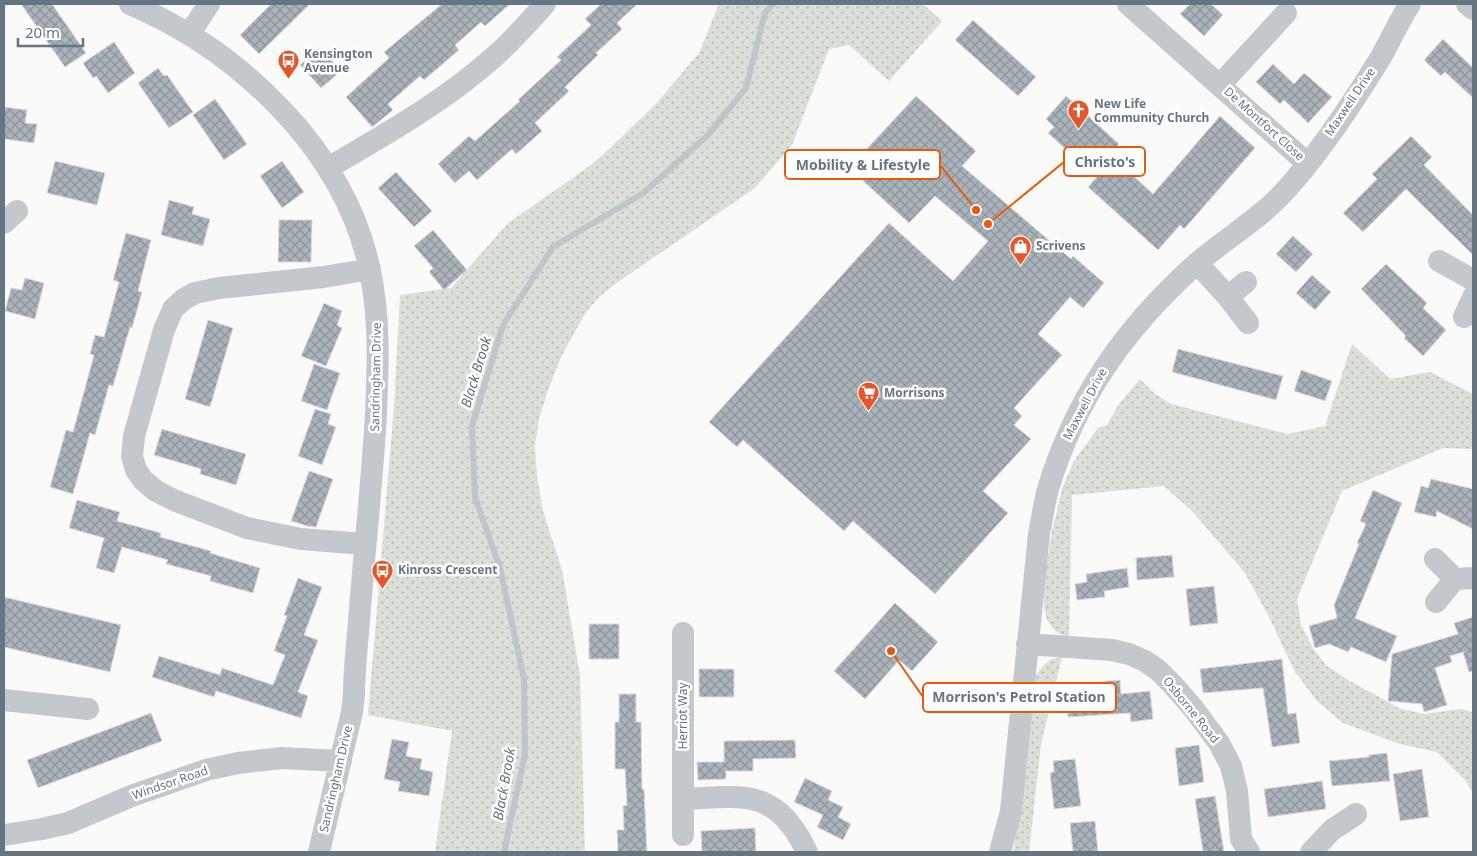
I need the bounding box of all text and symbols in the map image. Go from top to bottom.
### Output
scale bar [18,15,82,47]
text: 20 m [25,22,60,42]
place label: Kensington Avenue [304,45,372,76]
bus stop icon: Kensington Avenue [276,49,300,80]
street label: Maxwell Drive [1320,64,1379,139]
street label: De Montfort Close [1220,83,1308,164]
place label: New Life Community Church [1094,95,1209,126]
church icon: New Life Community Church [1066,99,1090,130]
callout: Christo's [1064,147,1145,176]
callout: Mobility & Lifestyle [785,150,940,179]
text: Christo's [1075,152,1135,171]
text: Mobility & Lifestyle [796,155,930,174]
shop icon: Scrivens [1008,234,1032,265]
place label: Scrivens [1036,237,1086,254]
street label: Sandringham Drive [366,322,385,432]
water label: Black Brook [456,333,496,410]
street label: Maxwell Drive [1058,365,1111,443]
supermarket icon: Morrisons [856,381,880,412]
place label: Morrisons [884,384,944,401]
bus stop icon: Kinross Crescent [370,558,394,589]
place label: Kinross Crescent [398,561,498,578]
street label: Osborne Road [1159,673,1223,746]
street label: Herriot Way [674,682,691,750]
callout: Morrison's Petrol Station [923,683,1116,712]
text: Morrison's Petrol Station [932,687,1106,706]
street label: Sandringham Drive [315,724,356,834]
water label: Black Brook [488,745,519,822]
street label: Windsor Road [130,762,210,803]

